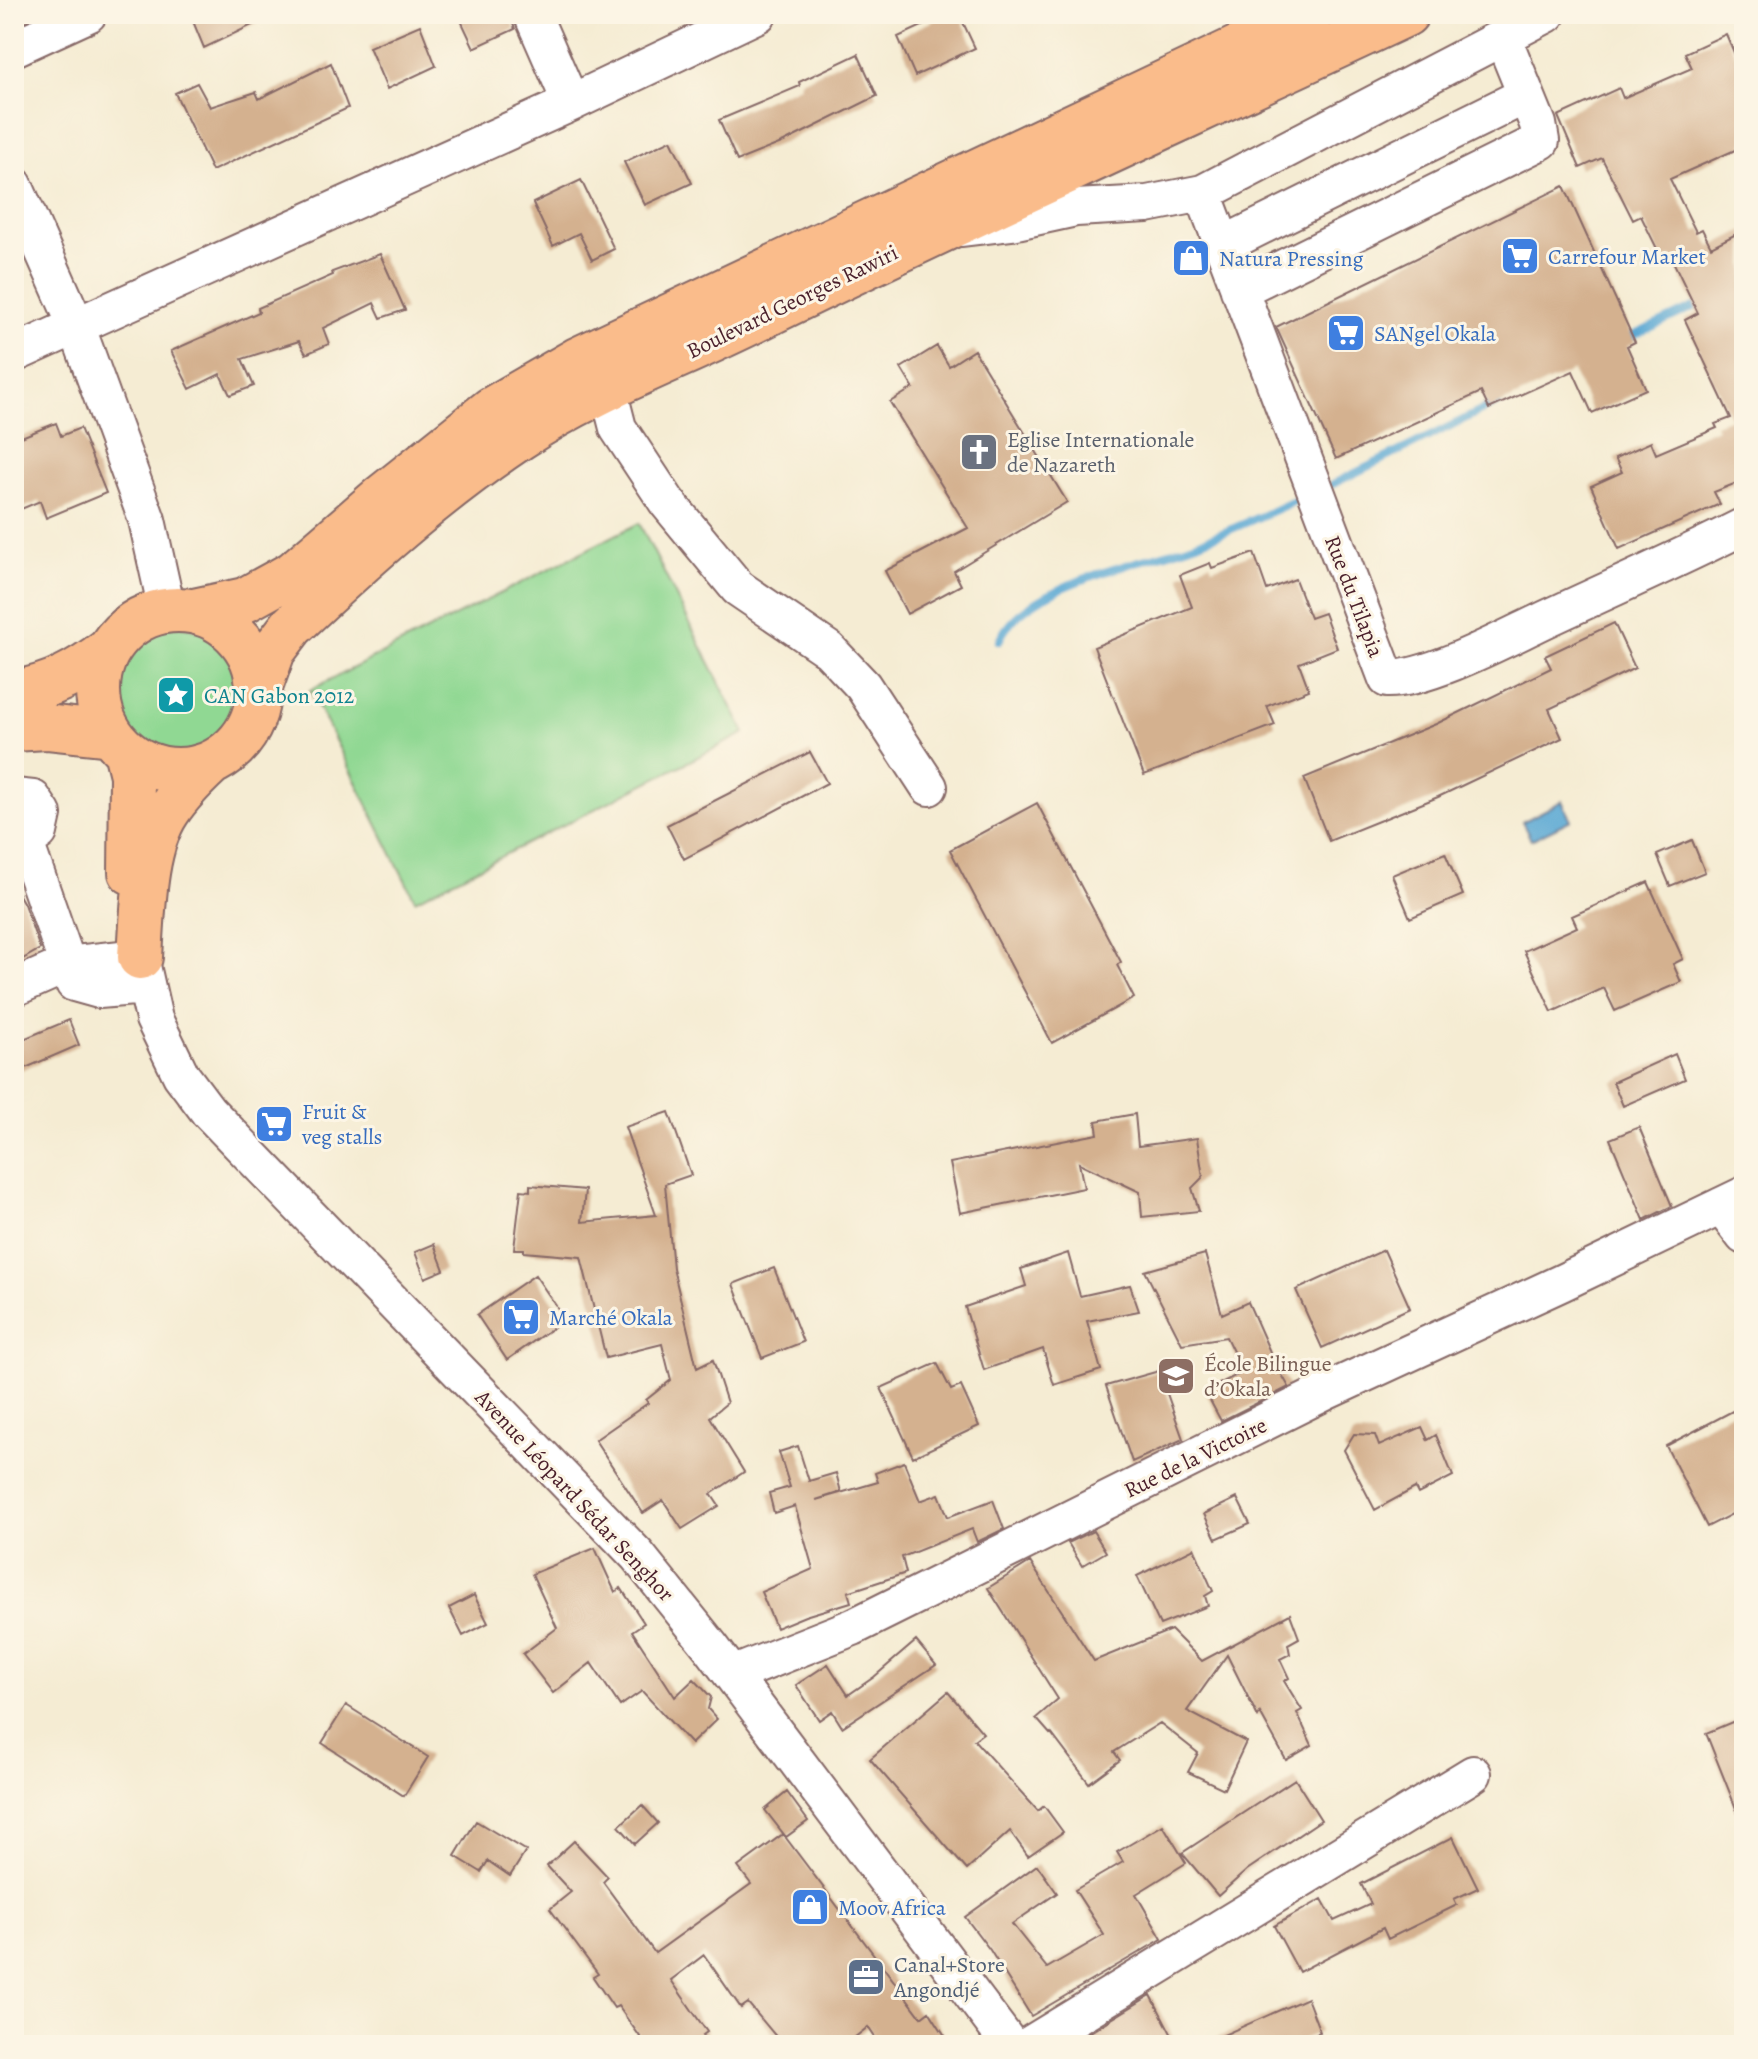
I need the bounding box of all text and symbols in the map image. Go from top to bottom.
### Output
supermarket icon: Carrefour Market [1499,235,1541,277]
shop icon: Natura Pressing [1170,237,1212,279]
street label: Boulevard Georges Rawiri [682,238,903,366]
place label: Carrefour Market [1548,242,1706,272]
place label: Natura Pressing [1219,244,1364,274]
supermarket icon: SANgel Okala [1325,312,1367,354]
place label: SANgel Okala [1374,319,1497,349]
place label: Eglise Internationale de Nazareth [1007,425,1194,480]
church icon: Eglise Internationale de Nazareth [958,431,1000,473]
street label: Rue du Tilapia [1317,531,1391,662]
place icon: CAN Gabon 2012 [155,674,197,716]
place label: CAN Gabon 2012 [204,681,354,711]
place label: Fruit & veg stalls [301,1097,382,1152]
supermarket icon: Fruit & veg stalls [253,1103,295,1145]
supermarket icon: Marché Okala [500,1296,542,1338]
place label: Marché Okala [549,1303,673,1333]
place label: École Bilingue d’Okala [1204,1349,1332,1404]
school or university icon: École Bilingue d’Okala [1155,1355,1197,1397]
street label: Avenue Léopard Sédar Senghor [467,1383,680,1608]
street label: Rue de la Victoire [1119,1410,1272,1505]
shop icon: Moov Africa [789,1886,831,1928]
place label: Moov Africa [838,1893,947,1923]
place label: Canal+Store Angondjé [893,1950,1005,2005]
office icon: Canal+Store Angondjé [845,1956,887,1998]

